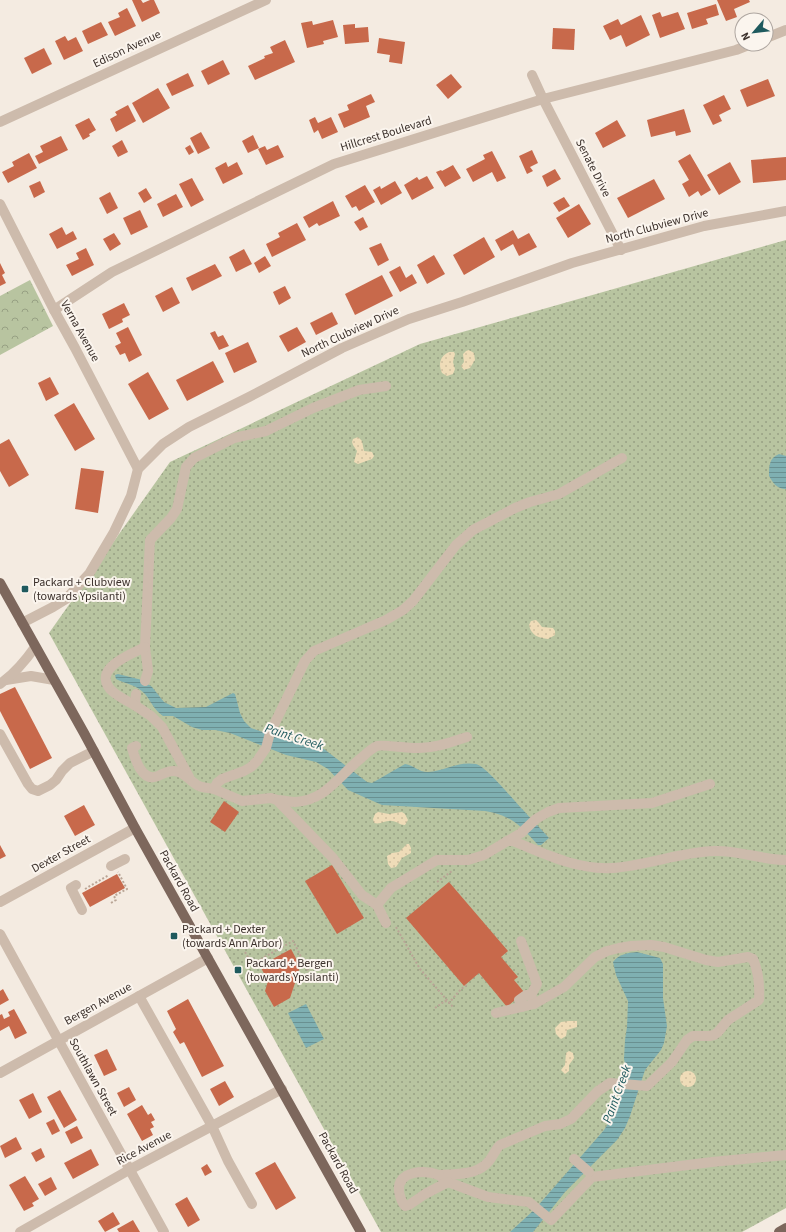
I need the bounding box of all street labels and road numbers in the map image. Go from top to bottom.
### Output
street label: Edison Avenue [90,26,164,72]
street label: Hillcrest Boulevard [338,112,434,156]
street label: Senate Drive [571,136,615,200]
street label: North Clubview Drive [604,204,710,248]
street label: Verna Avenue [56,297,104,365]
street label: North Clubview Drive [298,302,402,362]
street label: Dexter Street [29,831,93,877]
street label: Packard Road [155,847,203,915]
street label: Bergen Avenue [61,978,135,1030]
street label: Southlawn Street [65,1035,121,1119]
street label: Rice Avenue [113,1126,175,1170]
street label: Packard Road [314,1129,362,1197]

